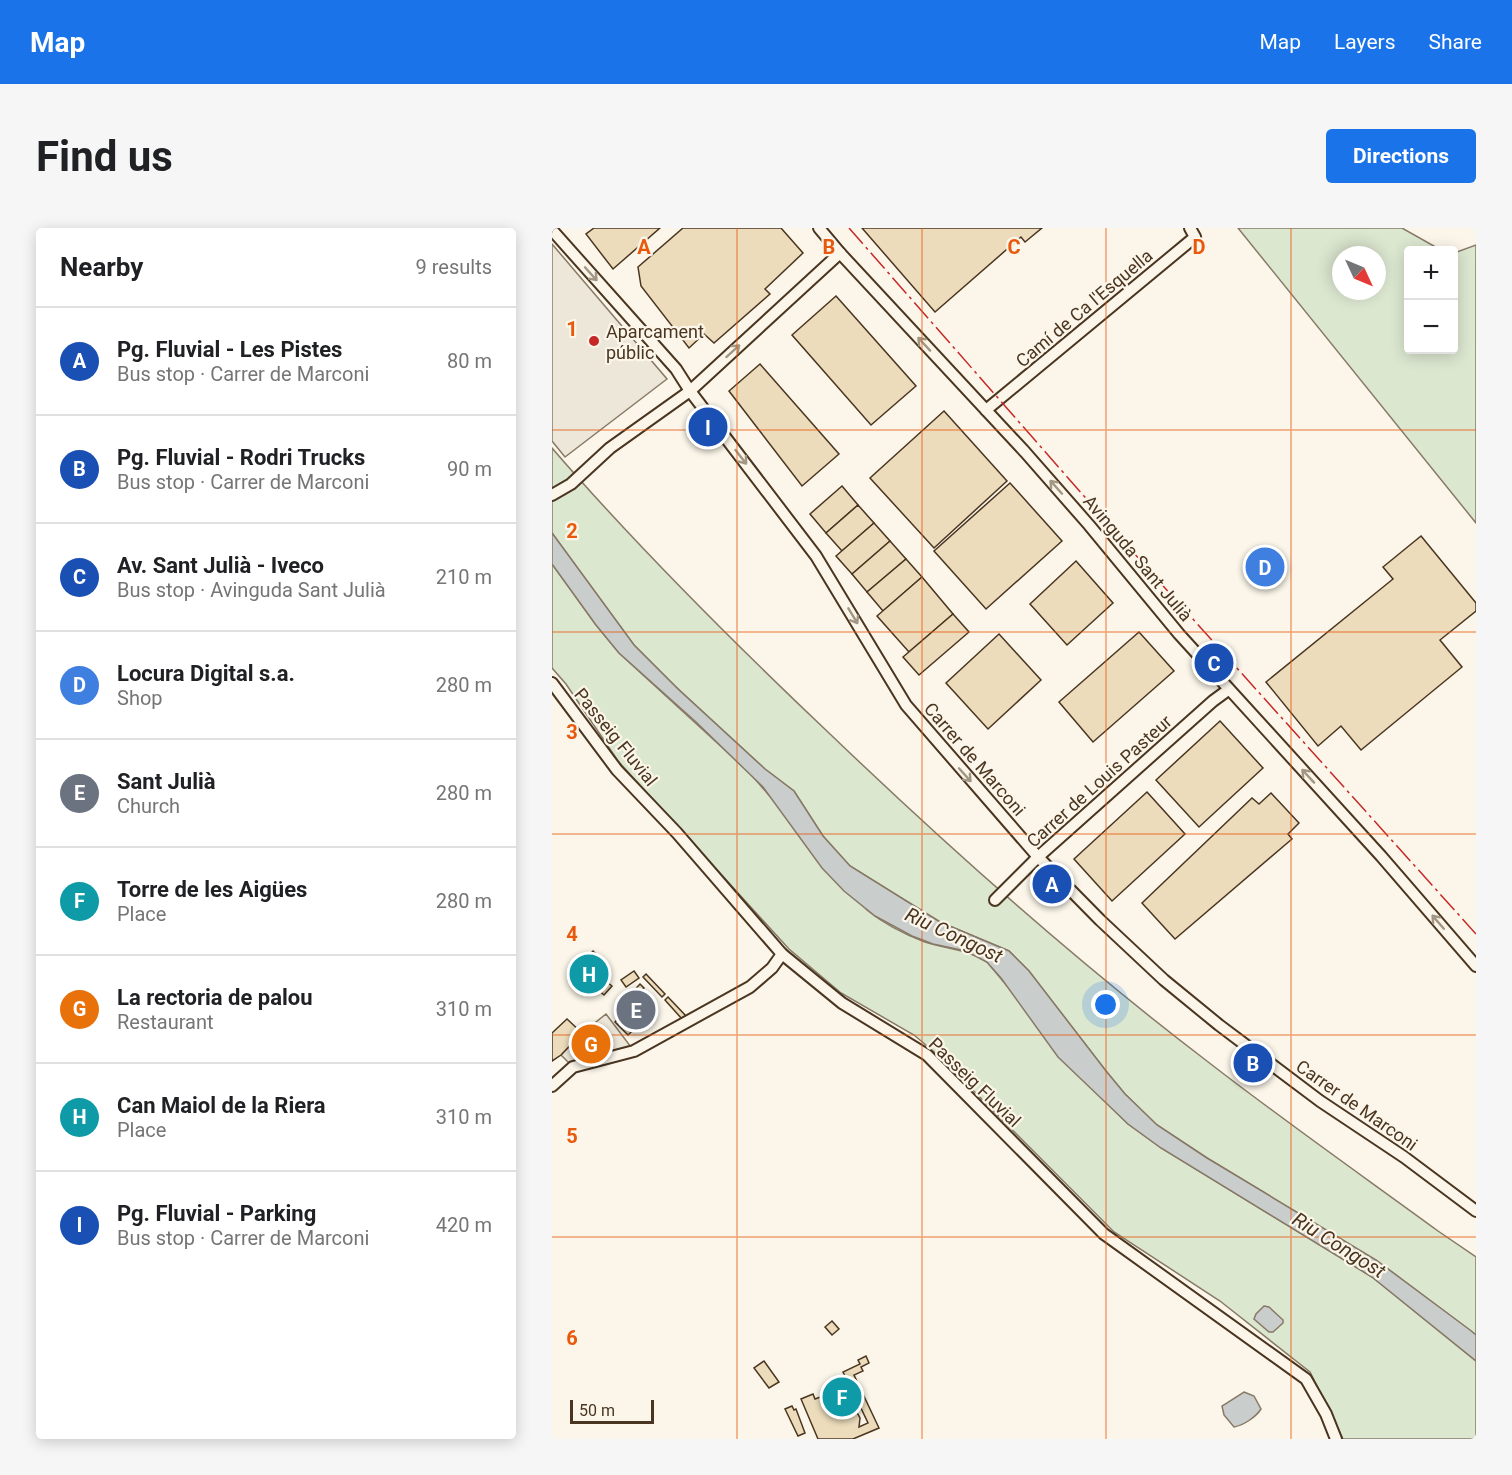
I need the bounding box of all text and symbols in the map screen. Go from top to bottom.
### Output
text: Map [30,26,85,59]
text: Map [1259,30,1301,54]
text: Layers [1334,30,1395,54]
text: Share [1428,30,1482,54]
button: Directions [1326,129,1476,183]
text: Find us [36,132,173,181]
text: A [637,235,651,259]
text: B [823,235,835,259]
text: D [1193,235,1206,259]
street label: Camí de Ca l'Esquella [1011,245,1157,371]
north arrow [1332,246,1386,300]
map controls [1404,246,1458,354]
button: + [1404,246,1458,300]
text: Nearby [60,252,143,282]
text: 9 results [416,255,492,279]
one-way arrow [584,266,598,281]
button: − [1404,300,1458,354]
text: 1 [566,317,578,341]
place label: Aparcament públic [606,321,704,363]
marker: Aparcament públic [587,334,601,348]
one-way arrow [917,336,931,351]
text: Pg. Fluvial - Les Pistes [117,337,342,362]
one-way arrow [725,344,740,358]
text: A [73,349,86,373]
text: 80 m [447,349,492,373]
text: Bus stop · Carrer de Marconi [117,362,369,386]
pin: I [688,404,728,450]
text: Pg. Fluvial - Rodri Trucks [117,445,365,470]
one-way arrow [735,448,748,464]
text: B [73,457,86,481]
text: 90 m [447,457,492,481]
text: Bus stop · Carrer de Marconi [117,470,369,494]
one-way arrow [1049,480,1063,495]
street label: Avinguda Sant Julià [1079,491,1197,625]
text: 2 [566,519,578,543]
pin: D [1246,544,1284,590]
text: Av. Sant Julià - Iveco [117,553,324,578]
text: C [73,565,86,589]
text: 210 m [436,565,492,589]
text: Bus stop · Avinguda Sant Julià [117,578,386,602]
one-way arrow [847,607,859,624]
pin: C [1194,640,1234,686]
text: Locura Digital s.a. [117,661,295,686]
text: D [73,673,86,697]
text: 280 m [436,673,492,697]
street label: Passeig Fluvial [570,684,662,790]
text: Shop [117,686,163,710]
street label: Carrer de Marconi [920,698,1030,820]
street label: Carrer de Louis Pasteur [1022,710,1176,852]
text: 3 [566,720,578,744]
one-way arrow [959,767,972,783]
text: Sant Julià [117,769,216,794]
one-way arrow [1301,769,1315,784]
text: E [74,781,85,805]
text: 280 m [436,781,492,805]
text: Church [117,794,180,818]
pin: A [1032,862,1072,906]
text: Torre de les Aigües [117,877,307,902]
text: F [74,889,85,913]
text: 280 m [436,889,492,913]
text: Place [117,902,166,926]
water label: Riu Congost [901,902,1007,968]
one-way arrow [1431,915,1445,930]
text: 4 [566,922,578,946]
pin: H [570,952,609,996]
text: La rectoria de palou [117,985,312,1010]
pin: E [616,988,656,1032]
your location [1091,990,1120,1019]
text: G [73,997,86,1021]
text: 310 m [436,997,492,1021]
text: Restaurant [117,1010,214,1034]
pin: G [572,1022,610,1066]
street label: Passeig Fluvial [925,1033,1025,1131]
pin: B [1234,1040,1272,1086]
street label: Carrer de Marconi [1292,1055,1422,1155]
text: Can Maiol de la Riera [117,1093,326,1118]
text: H [72,1105,87,1129]
text: 310 m [436,1105,492,1129]
text: Place [117,1118,166,1142]
text: 5 [566,1124,578,1148]
text: Pg. Fluvial - Parking [117,1201,316,1226]
water label: Riu Congost [1288,1207,1390,1283]
text: I [77,1213,82,1237]
text: 420 m [436,1213,492,1237]
text: Bus stop · Carrer de Marconi [117,1226,369,1250]
text: 6 [566,1326,578,1350]
pin: F [822,1374,862,1420]
scale bar [570,1397,654,1424]
text: 50 m [579,1401,615,1420]

